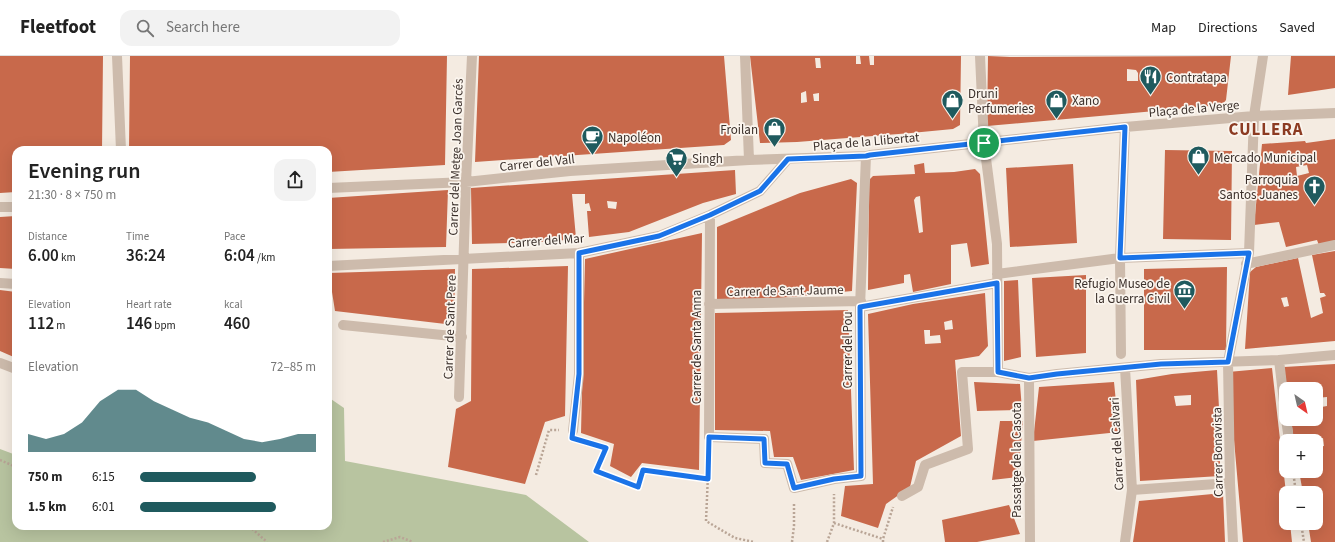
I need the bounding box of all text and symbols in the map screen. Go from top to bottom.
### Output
search box [120,10,400,46]
text: Fleetfoot [20,14,96,41]
icon: search [134,17,156,39]
text: Search here [166,17,240,38]
text: Map [1151,18,1176,38]
text: Directions [1198,18,1257,38]
text: Saved [1279,18,1315,38]
restaurant icon: Contratapa [1138,64,1164,97]
place label: Contratapa [1166,69,1227,87]
street label: Carrer del Metge Joan Garcés [444,78,468,236]
place label: Druni Perfumeries [968,85,1034,118]
shop icon: Druni Perfumeries [939,87,965,120]
shop icon: Xano [1044,87,1070,120]
place label: Xano [1072,92,1099,110]
street label: Plaça de la Verge [1148,96,1240,122]
shop icon: Froilan [761,116,787,149]
district label: CULLERA [1229,118,1303,142]
place label: Froilan [720,121,758,139]
cafe icon: Napoléon [580,124,606,157]
pin [967,126,1001,160]
street label: Plaça de la Llibertat [812,128,921,156]
place label: Napoléon [608,129,661,147]
icon: arrive [973,132,995,154]
shop icon: Mercado Municipal [1185,144,1211,177]
supermarket icon: Singh [664,145,690,178]
place label: Mercado Municipal [1214,149,1316,167]
street label: Carrer del Vall [499,150,576,176]
place label: Singh [692,150,723,168]
text: Evening run [28,155,141,187]
button: share [274,159,316,201]
place label: Parroquia Santos Juanes [1219,171,1299,204]
church icon: Parroquia Santos Juanes [1301,173,1327,206]
text: 21:30 · 8 × 750 m [28,186,116,204]
text: Distance [28,229,67,244]
text: Time [126,229,149,244]
text: Pace [224,229,246,244]
street label: Carrer del Mar [507,229,585,253]
text: 6.00 [28,244,59,268]
text: 36:24 [126,244,166,268]
text: 6:04 [224,244,255,268]
text: km [59,250,76,265]
text: /km [255,250,275,265]
street label: Carrer de Sant Pere [439,274,461,380]
place label: Refugio Museo de la Guerra Civil [1074,275,1170,308]
museum icon: Refugio Museo de la Guerra Civil [1172,277,1198,310]
street label: Carrer de Sant Jaume [726,281,844,301]
street label: Carrer de Santa Anna [688,290,706,404]
text: Elevation [28,297,71,312]
text: Heart rate [126,297,172,312]
text: kcal [224,297,243,312]
street label: Carrer del Pou [839,311,857,389]
text: 112 [28,312,54,336]
text: 146 [126,312,152,336]
text: 460 [224,312,250,336]
text: m [54,318,66,333]
text: bpm [152,318,176,333]
text: Elevation [28,358,79,376]
text: 72–85 m [271,358,316,376]
north arrow [1279,382,1323,426]
map controls [1279,382,1323,530]
street label: Carrer del Calvari [1106,397,1128,491]
street label: Passatge de la Casota [1008,402,1026,518]
street label: Carrer Bonavista [1208,407,1228,497]
button: + [1279,434,1323,478]
text: 750 m [28,468,62,486]
text: 6:15 [92,468,115,486]
button: − [1279,486,1323,530]
text: 1.5 km [28,498,67,516]
text: 6:01 [92,498,115,516]

